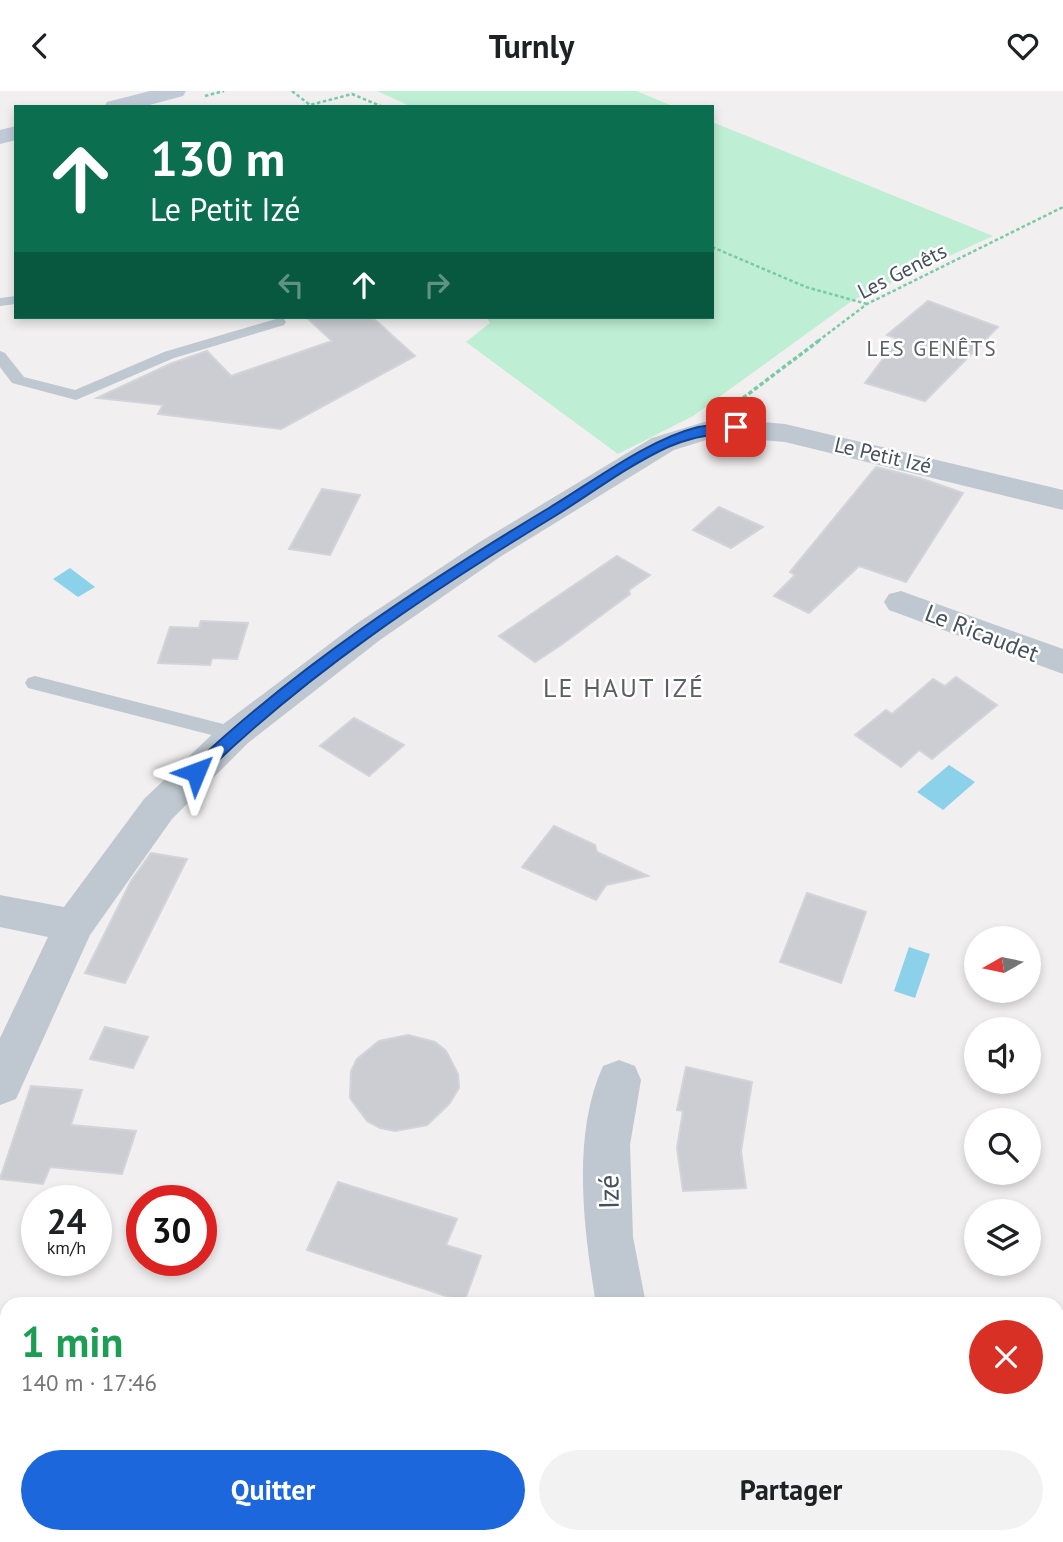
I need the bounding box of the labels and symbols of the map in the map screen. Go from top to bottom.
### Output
street label: Les Genêts [853,237,951,305]
district label: LES GENÊTS [866,335,998,362]
pin [706,397,766,457]
street label: Le Petit Izé [832,431,934,479]
street label: Le Ricaudet [921,597,1043,669]
district label: LE HAUT IZÉ [543,671,705,704]
position arrow [159,735,233,809]
north arrow [964,926,1041,1003]
street label: Izé [589,1174,627,1210]
speed limit sign: 30 [126,1185,217,1276]

